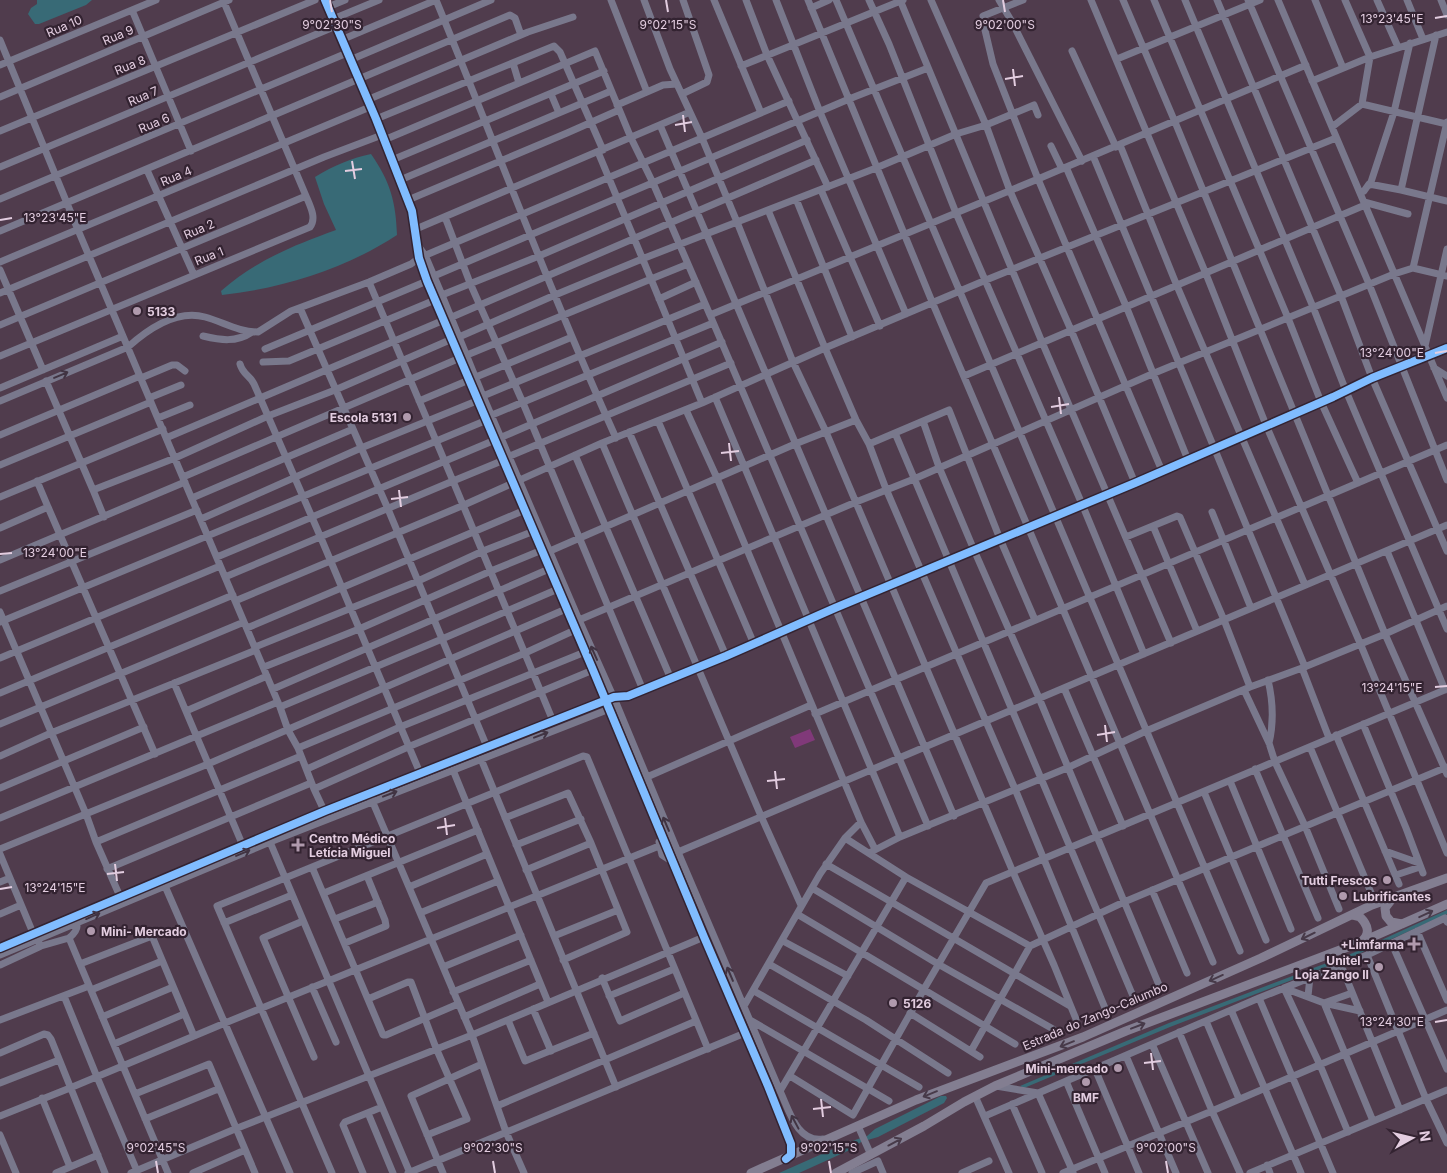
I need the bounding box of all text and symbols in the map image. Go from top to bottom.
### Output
text: 13°23'45"E [1360,11,1424,26]
street label: Rua 10 [44,12,84,40]
text: 9°02'30"S [302,17,362,32]
text: 9°02'15"S [640,17,697,32]
text: 9°02'00"S [975,17,1035,32]
street label: Rua 9 [100,22,136,48]
street label: Rua 8 [112,52,148,78]
street label: Rua 7 [125,83,161,109]
street label: Rua 6 [136,110,172,136]
street label: Rua 4 [158,163,194,189]
text: 13°23'45"E [23,210,87,225]
street label: Rua 2 [181,216,217,242]
street label: Rua 1 [192,243,226,269]
place label: 5133 [147,304,176,319]
marker: 5133 [131,305,143,317]
text: 13°24'00"E [1360,345,1424,360]
one-way arrow [53,370,68,379]
place label: Escola 5131 [330,410,397,425]
marker: Escola 5131 [401,411,413,423]
text: 13°24'00"E [23,545,87,560]
one-way arrow [588,646,598,661]
text: 13°24'15"E [1361,680,1423,695]
one-way arrow [533,730,548,739]
one-way arrow [382,789,397,798]
one-way arrow [661,817,671,832]
place label: Centro Médico Letícia Miguel [309,831,395,860]
marker: Centro Médico Letícia Miguel [291,838,305,852]
one-way arrow [235,848,250,858]
place label: Tutti Frescos [1302,873,1377,888]
marker: Tutti Frescos [1381,874,1393,886]
text: 13°24'15"E [24,880,86,895]
place label: Lubrificantes [1353,889,1431,904]
marker: Lubrificantes [1337,890,1349,902]
one-way arrow [1418,908,1433,918]
one-way arrow [85,911,100,921]
place label: Mini- Mercado [101,924,187,939]
marker: Mini- Mercado [85,925,97,937]
one-way arrow [1301,931,1316,941]
place label: +Limfarma [1340,937,1404,952]
marker: +Limfarma [1408,938,1420,950]
place label: Unitel - Loja Zango II [1295,953,1369,982]
marker: Unitel - Loja Zango II [1373,961,1385,973]
one-way arrow [724,967,734,982]
one-way arrow [1209,974,1224,984]
street label: Estrada do Zango-Calumbo [1020,979,1170,1053]
place label: 5126 [903,996,931,1011]
marker: 5126 [887,997,899,1009]
text: 13°24'30"E [1360,1014,1424,1029]
one-way arrow [1130,1021,1145,1031]
one-way arrow [1060,1040,1075,1049]
place label: Mini-mercado [1025,1061,1108,1076]
marker: Mini-mercado [1112,1062,1124,1074]
marker: BMF [1080,1076,1092,1088]
one-way arrow [923,1090,938,1099]
place label: BMF [1073,1090,1099,1105]
north arrow [1387,1113,1437,1163]
one-way arrow [790,1116,800,1130]
text: N [1416,1130,1435,1143]
one-way arrow [887,1137,902,1147]
text: 9°02'45"S [127,1140,186,1155]
text: 9°02'30"S [463,1140,523,1155]
text: 9°02'15"S [801,1140,858,1155]
text: 9°02'00"S [1136,1140,1196,1155]

